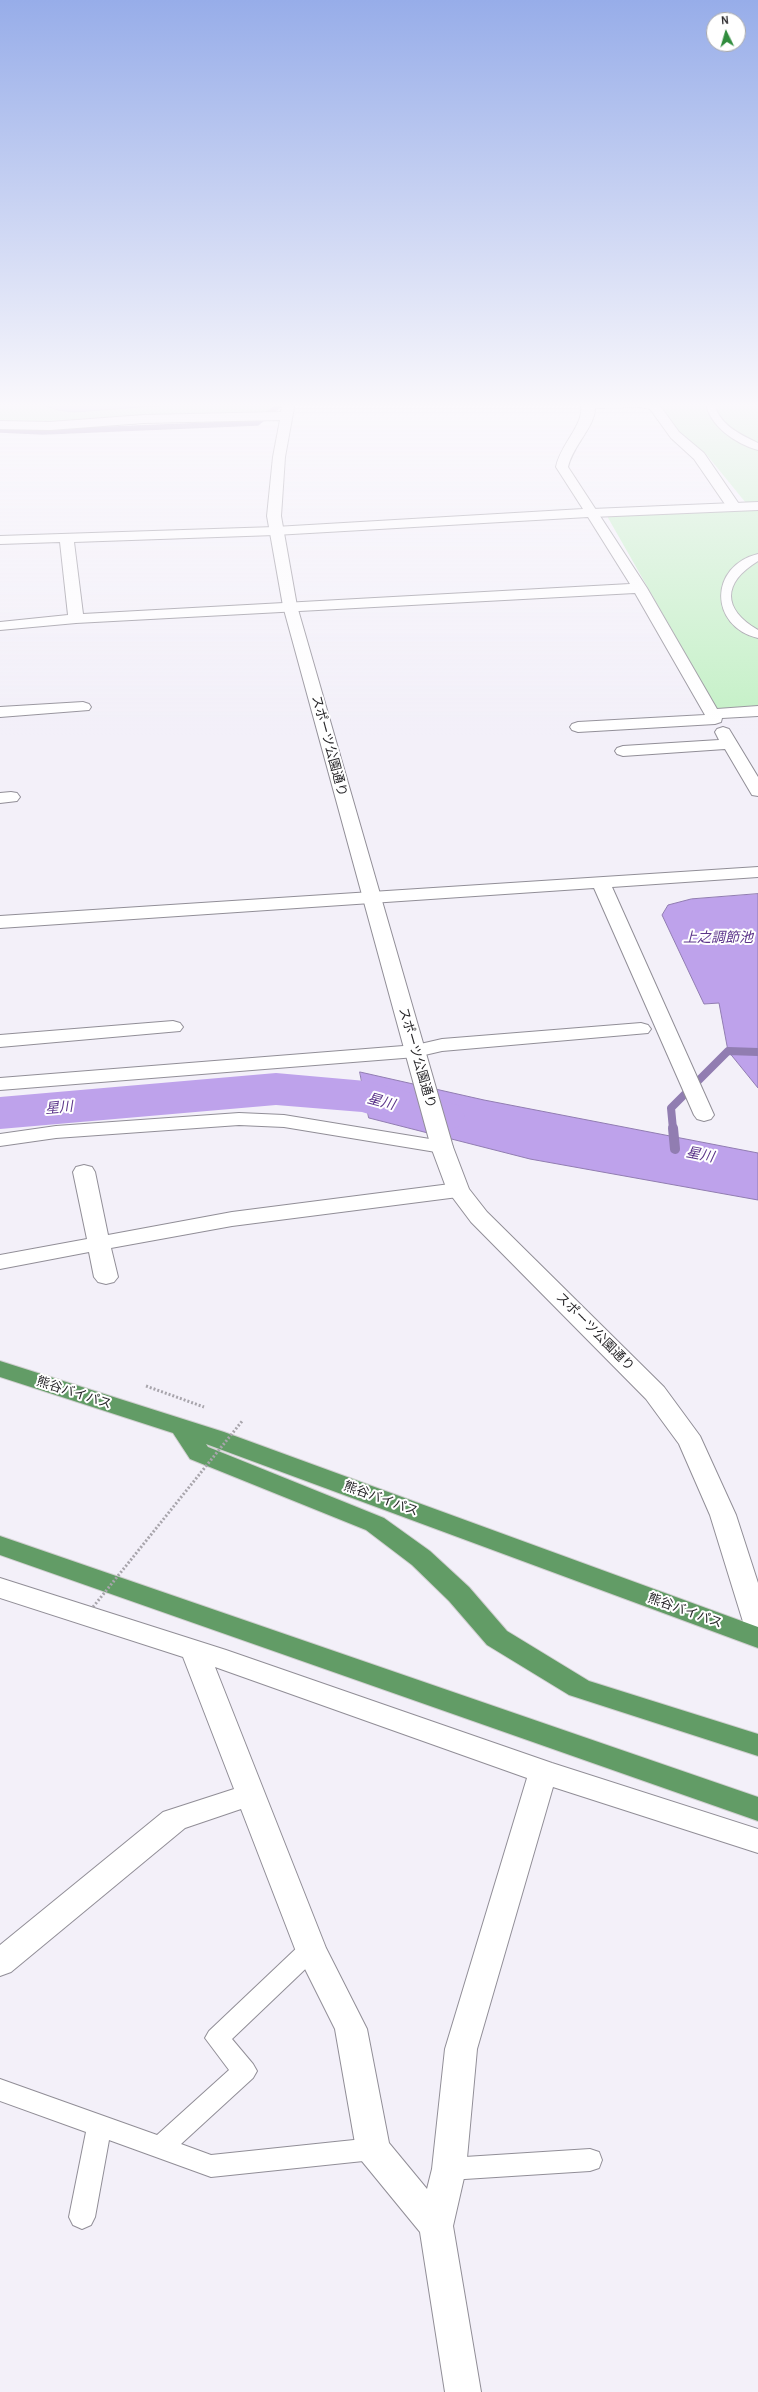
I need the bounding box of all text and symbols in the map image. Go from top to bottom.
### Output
north arrow [706,12,746,52]
text: N [720,14,729,27]
street label: スポーツ公園通り [308,694,350,798]
water label: 上之調節池 [683,930,753,946]
street label: スポーツ公園通り [395,1006,439,1110]
water label: 星川 [365,1090,397,1114]
water label: 星川 [44,1098,74,1118]
water label: 星川 [685,1144,715,1166]
street label: スポーツ公園通り [553,1290,637,1374]
street label: 熊谷バイパス [34,1374,114,1412]
street label: 熊谷バイパス [342,1478,420,1520]
street label: 熊谷バイパス [646,1590,724,1632]

